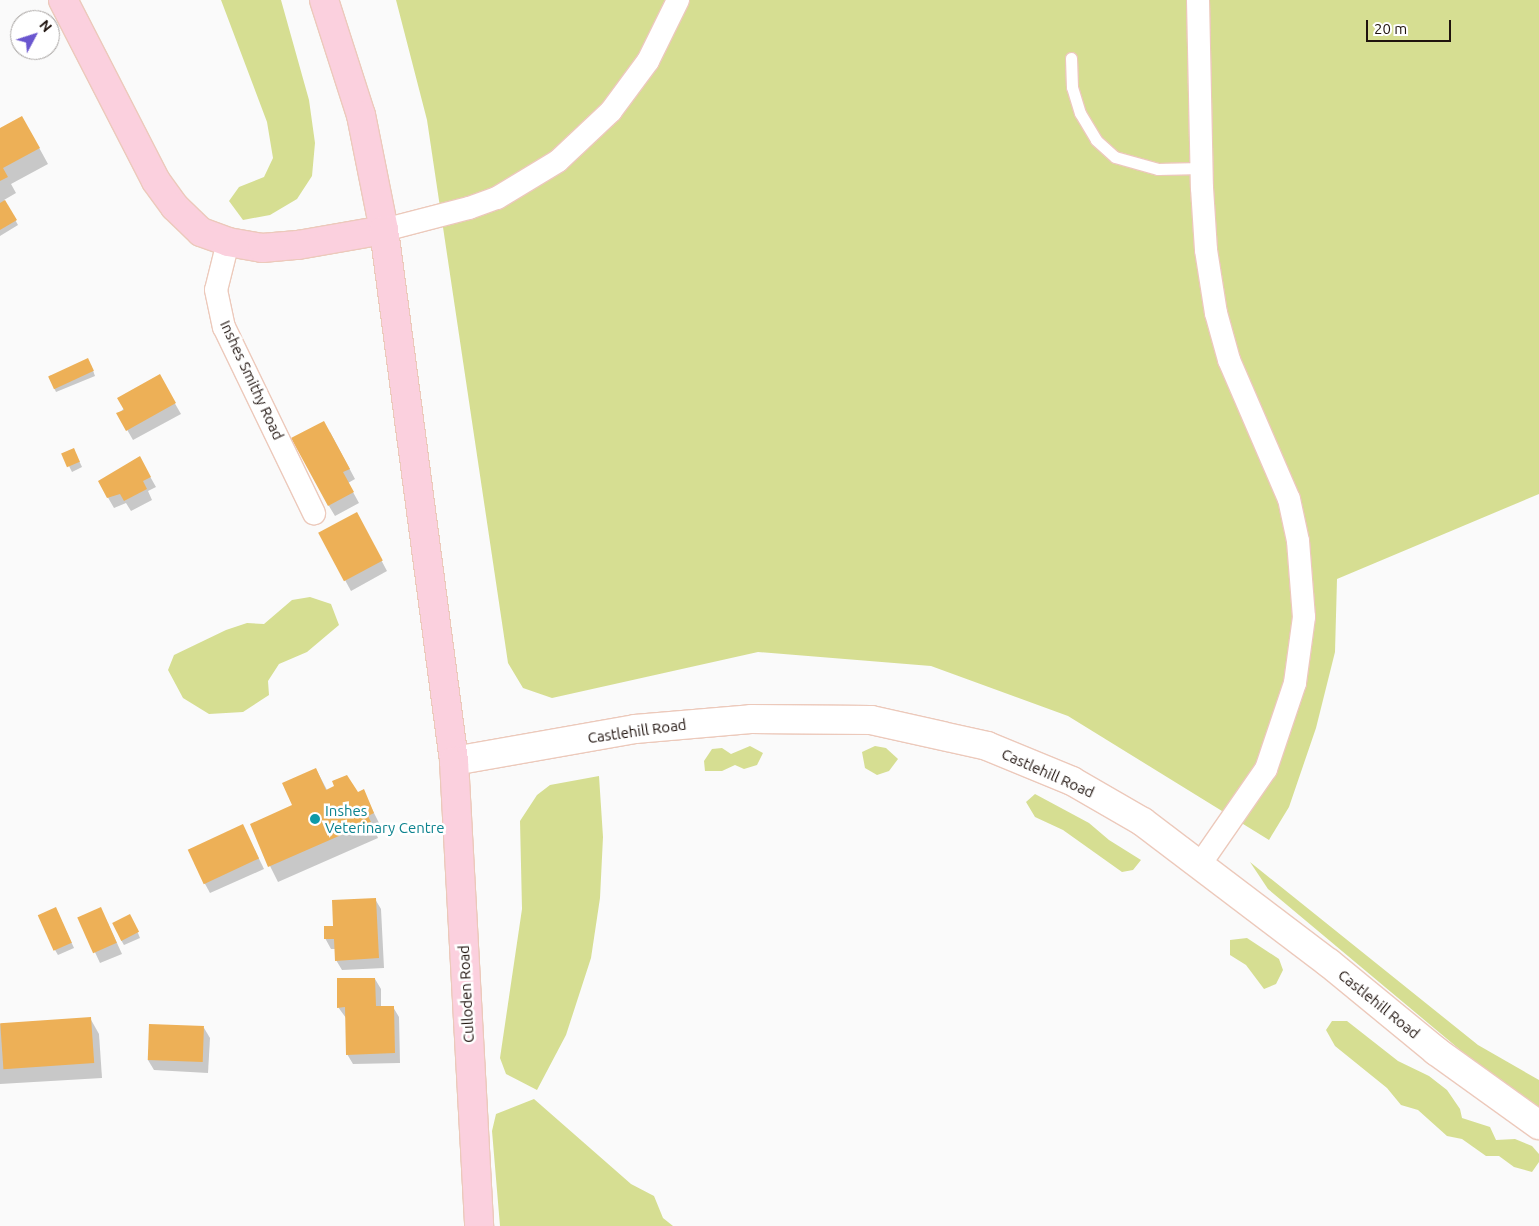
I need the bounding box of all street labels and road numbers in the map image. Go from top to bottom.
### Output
street label: Inshes Smithy Road [216,317,288,443]
street label: Castlehill Road [586,715,688,747]
street label: Castlehill Road [999,745,1097,801]
street label: Culloden Road [454,945,478,1043]
street label: Castlehill Road [1335,966,1423,1042]

